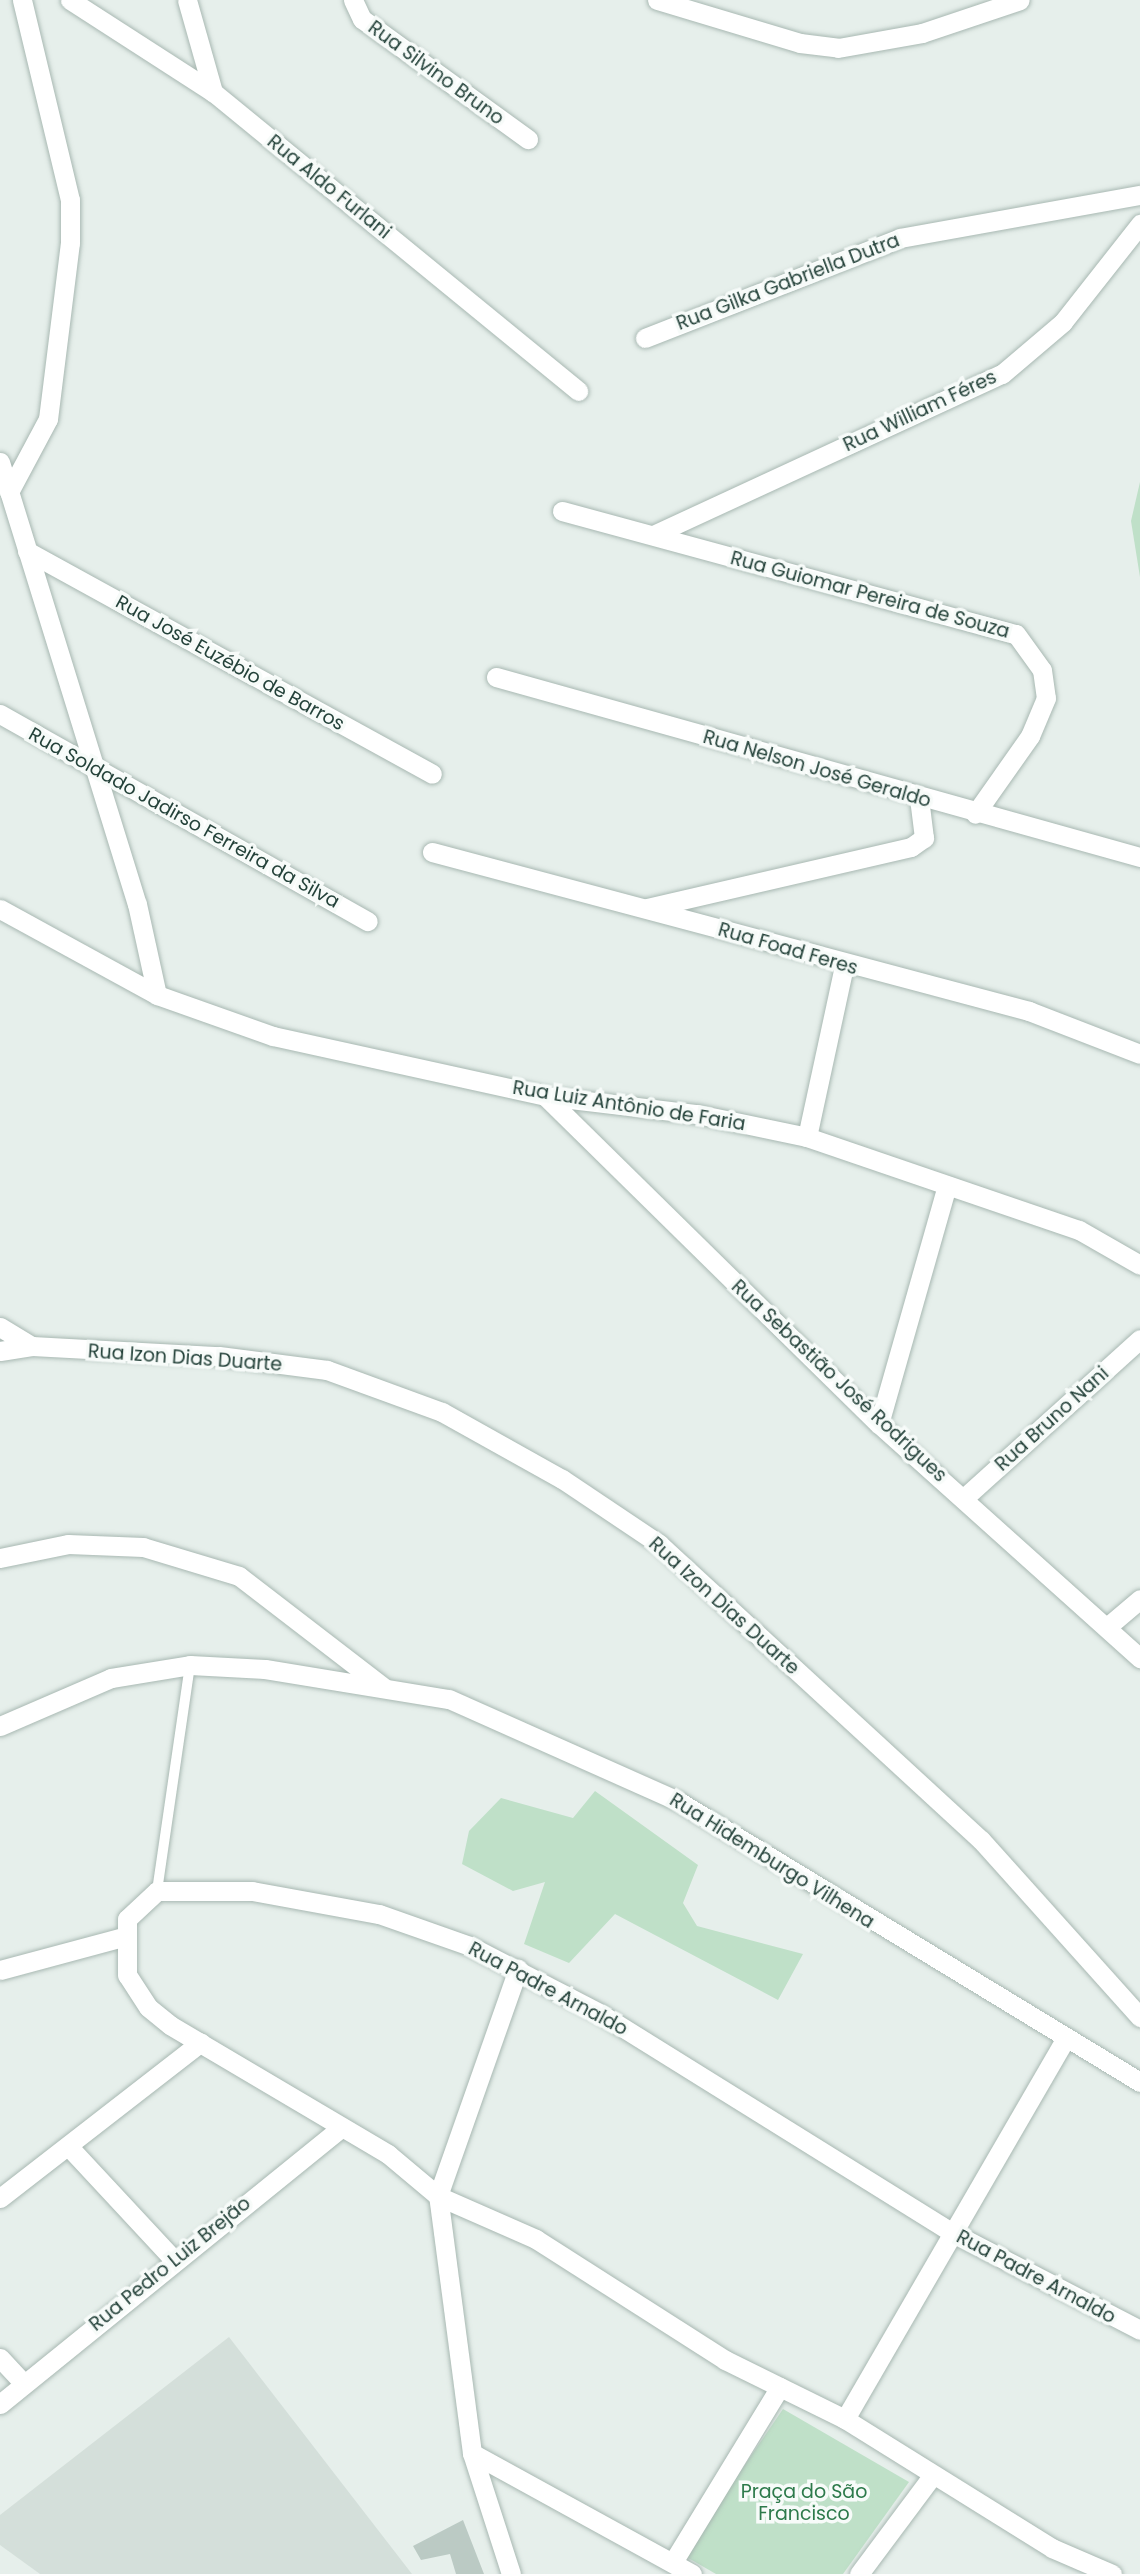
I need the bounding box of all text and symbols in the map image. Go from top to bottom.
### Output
street label: Rua Silvino Bruno [364,16,508,130]
street label: Rua Aldo Furlani [263,130,395,244]
street label: Rua Gilka Gabriella Dutra [673,229,903,335]
street label: Rua William Féres [840,365,1000,457]
street label: Rua Guiomar Pereira de Souza [728,547,1012,643]
street label: Rua José Euzébio de Barros [112,590,348,736]
street label: Rua Soldado Jadirso Ferreira da Silva [25,723,343,913]
street label: Rua Nelson José Geraldo [700,726,934,812]
street label: Rua Foad Feres [716,918,860,980]
street label: Rua Luiz Antônio de Faria [511,1076,747,1136]
street label: Rua Sebastião José Rodrigues [727,1275,951,1487]
street label: Rua Izon Dias Duarte [87,1340,283,1376]
street label: Rua Bruno Nani [991,1362,1113,1476]
street label: Rua Izon Dias Duarte [644,1532,804,1680]
street label: Rua Hidemburgo Vilhena [665,1789,879,1933]
street label: Rua Padre Arnaldo [465,1937,631,2041]
street label: Rua Pedro Luiz Brejão [85,2192,255,2336]
street label: Rua Padre Arnaldo [953,2225,1119,2329]
park label: Praça do São Francisco [741,2481,867,2525]

